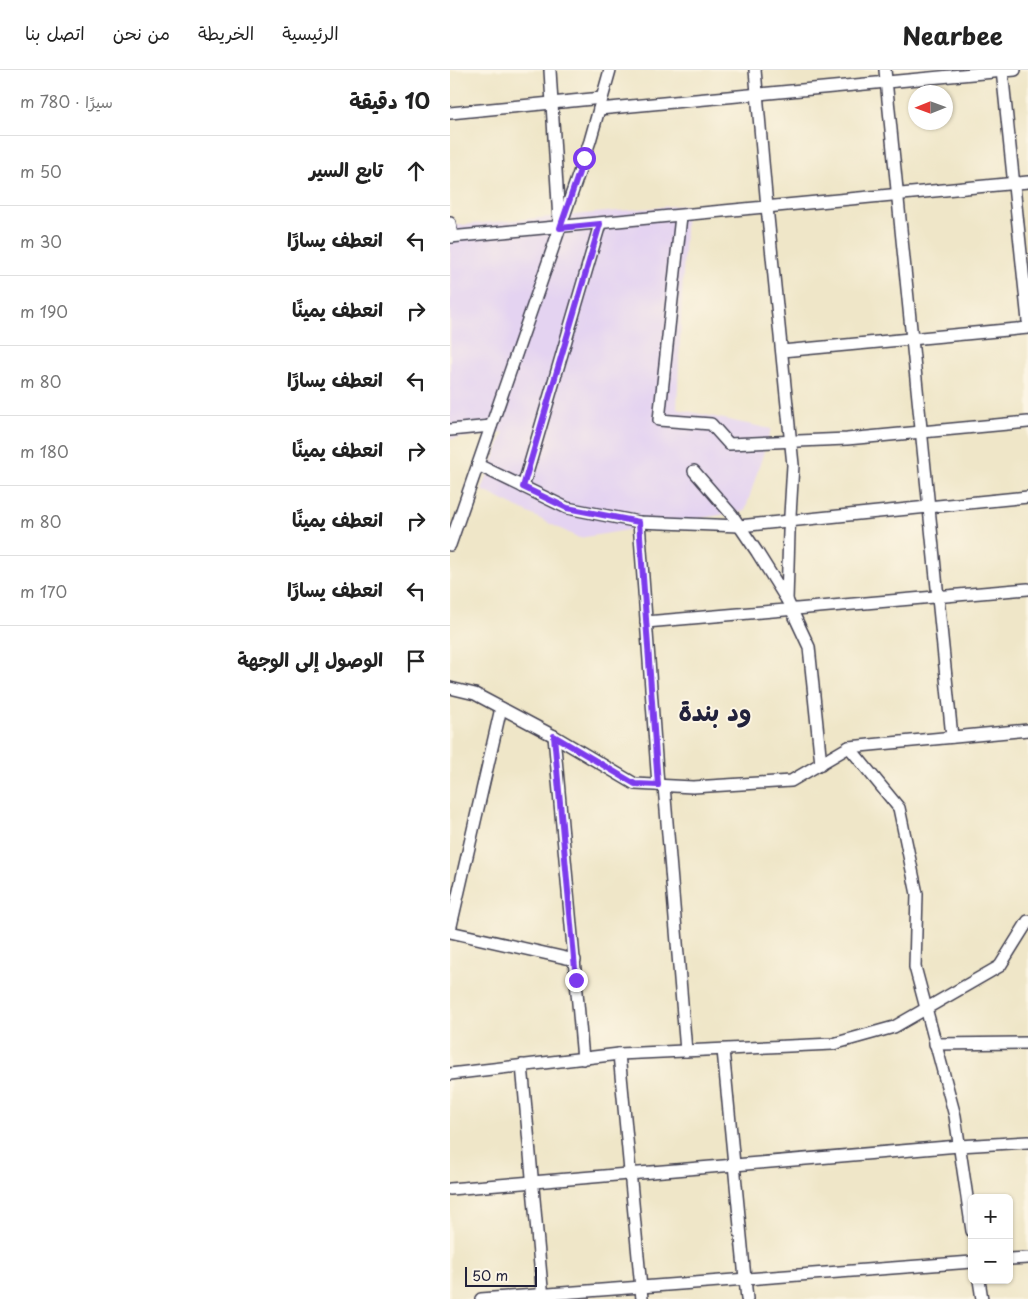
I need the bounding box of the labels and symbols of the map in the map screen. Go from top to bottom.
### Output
north arrow [908,85,953,130]
route start [573,147,596,170]
district label: ود بندة [678,692,752,730]
route end [565,969,588,992]
scale bar [465,1264,538,1287]

